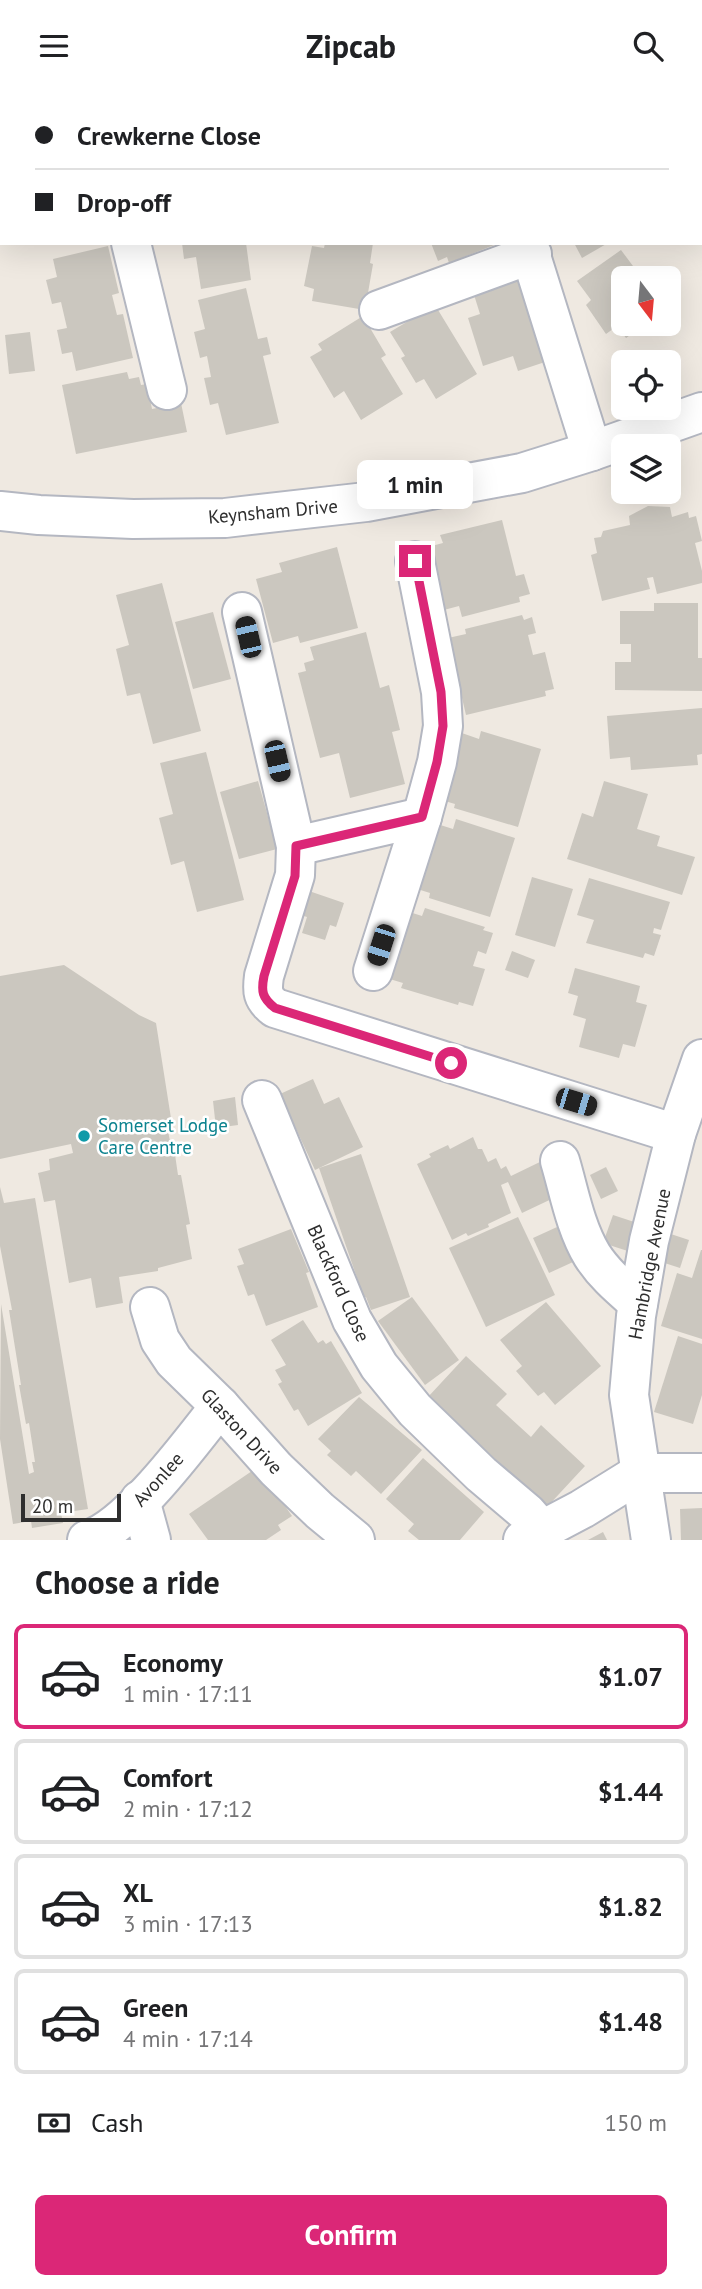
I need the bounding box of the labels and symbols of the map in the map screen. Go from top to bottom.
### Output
north arrow [611,266,681,336]
callout: 1 min [357,459,473,509]
street label: Keynsham Drive [207,493,339,529]
route end [399,545,431,577]
car [234,614,263,660]
car [263,738,292,784]
car [365,922,398,968]
route start [435,1047,467,1079]
car [553,1086,600,1118]
place label: Somerset Lodge Care Centre [98,1113,228,1159]
marker: Somerset Lodge Care Centre [76,1128,92,1144]
street label: Hambridge Avenue [623,1186,675,1342]
street label: Blackford Close [302,1221,376,1345]
street label: Glaston Drive [196,1383,288,1479]
street label: Avonlee [127,1447,189,1511]
scale bar [21,1491,121,1523]

